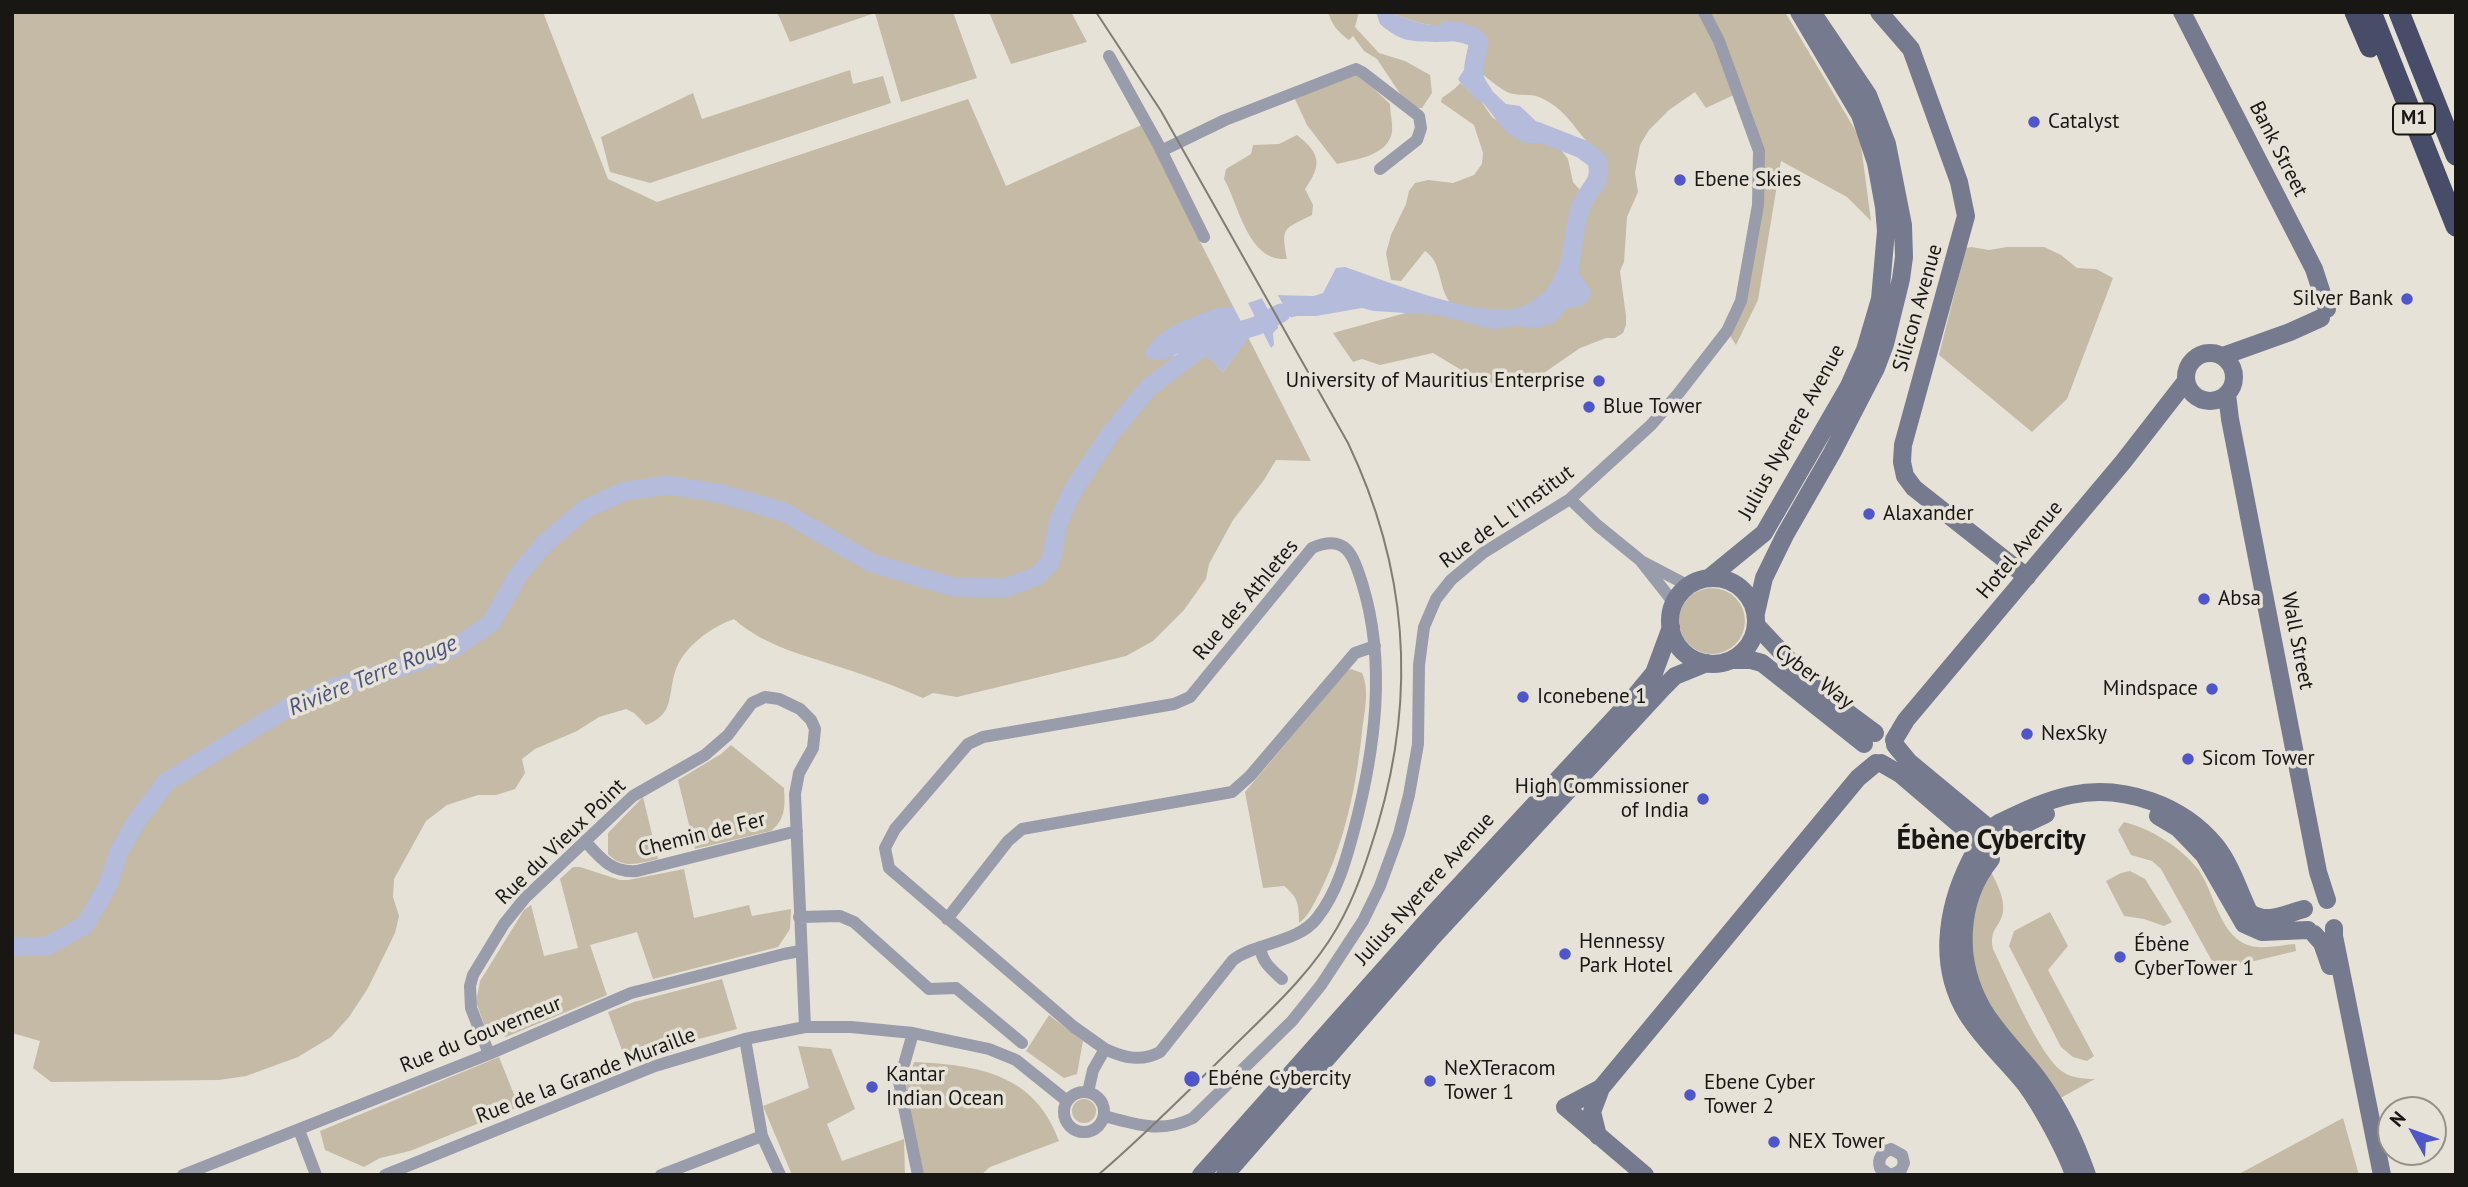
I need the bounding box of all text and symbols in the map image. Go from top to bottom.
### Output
street label: Bank Street [2243,97,2313,201]
road number: M1 [2393,104,2435,134]
place label: Catalyst [2048,109,2119,135]
marker: Catalyst [2026,114,2042,130]
place label: Ebene Skies [1694,167,1801,193]
marker: Ebene Skies [1672,172,1688,188]
street label: Silicon Avenue [1888,241,1948,375]
place label: Silver Bank [2293,286,2393,312]
marker: Silver Bank [2399,291,2415,307]
street label: Julius Nyerere Avenue [1733,340,1851,524]
place label: University of Mauritius Enterprise [1285,368,1585,394]
marker: University of Mauritius Enterprise [1591,373,1607,389]
place label: Blue Tower [1603,394,1702,420]
marker: Blue Tower [1581,399,1597,415]
street label: Rue de L l'Institut [1435,460,1579,574]
street label: Hotel Avenue [1972,496,2068,604]
place label: Alaxander [1883,501,1974,527]
marker: Alaxander [1861,506,1877,522]
street label: Rue des Athletes [1188,534,1304,666]
place label: Absa [2218,586,2261,612]
street label: Wall Street [2275,590,2319,692]
marker: Absa [2196,591,2212,607]
water label: Rivière Terre Rouge [285,630,461,722]
street label: Cyber Way [1770,639,1858,715]
place label: Mindspace [2103,676,2198,702]
marker: Mindspace [2204,681,2220,697]
place label: Iconebene 1 [1537,684,1647,710]
marker: Iconebene 1 [1515,689,1531,705]
place label: NexSky [2041,721,2107,747]
marker: NexSky [2019,726,2035,742]
place label: Sicom Tower [2202,746,2315,772]
marker: Sicom Tower [2180,751,2196,767]
street label: Rue du Vieux Point [491,774,631,910]
place label: High Commissioner of India [1515,774,1689,824]
marker: High Commissioner of India [1695,791,1711,807]
street label: Chemin de Fer [636,807,768,863]
street label: Julius Nyerere Avenue [1350,808,1500,970]
district label: Ébène Cybercity [1896,824,2086,858]
place label: Hennessy Park Hotel [1579,929,1672,979]
place label: Ébène CyberTower 1 [2134,932,2254,982]
marker: Hennessy Park Hotel [1557,946,1573,962]
marker: Ébène CyberTower 1 [2112,949,2128,965]
street label: Rue du Gouverneur [397,991,565,1079]
street label: Rue de la Grande Muraille [473,1022,699,1130]
place label: NeXTeracom Tower 1 [1444,1056,1556,1106]
place label: Kantar Indian Ocean [886,1062,1004,1112]
place label: Ebéne Cybercity [1208,1066,1351,1092]
marker: Ebéne Cybercity [1182,1069,1202,1089]
place label: Ebene Cyber Tower 2 [1704,1070,1815,1120]
marker: NeXTeracom Tower 1 [1422,1073,1438,1089]
marker: Kantar Indian Ocean [864,1079,880,1095]
marker: Ebene Cyber Tower 2 [1682,1087,1698,1103]
north arrow [2377,1096,2447,1166]
text: N [2384,1106,2411,1131]
place label: NEX Tower [1788,1129,1885,1155]
marker: NEX Tower [1766,1134,1782,1150]

